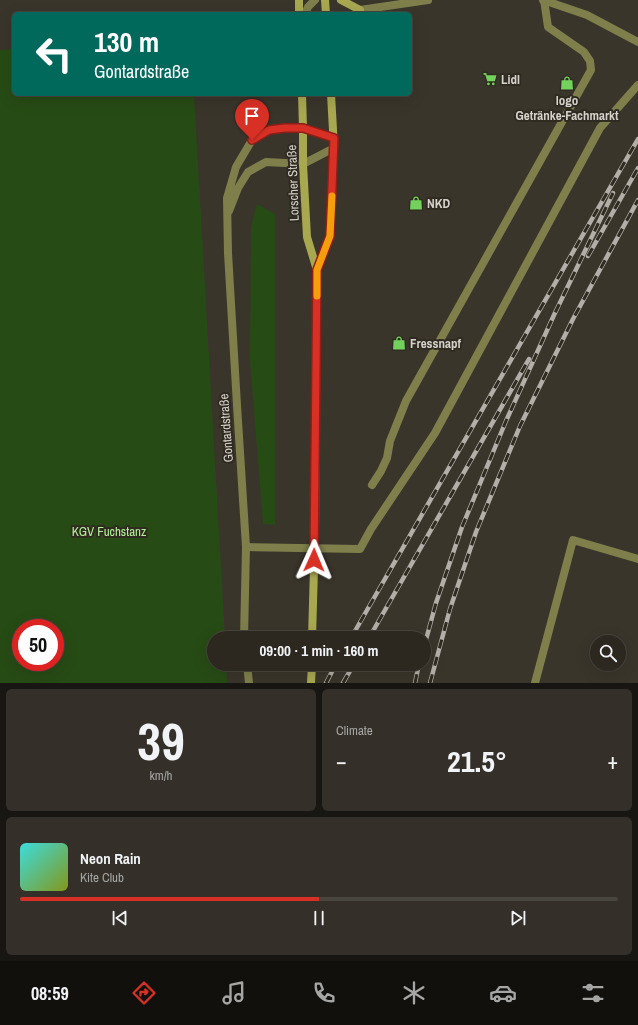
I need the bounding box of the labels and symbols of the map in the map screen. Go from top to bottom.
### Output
supermarket icon: Lidl [482,71,498,87]
place label: Lidl [501,71,520,88]
shop icon: logo Getränke-Fachmarkt [559,75,575,91]
place label: logo Getränke-Fachmarkt [515,92,619,124]
pin [235,99,269,140]
street label: Lorscher Straße [283,144,303,221]
shop icon: NKD [408,195,424,211]
place label: NKD [427,195,450,212]
shop icon: Fressnapf [391,335,407,351]
place label: Fressnapf [410,335,461,352]
street label: Gontardstraße [215,393,237,463]
park label: KGV Fuchstanz [72,523,146,540]
position arrow [293,539,335,581]
speed limit sign: 50 [12,619,64,671]

